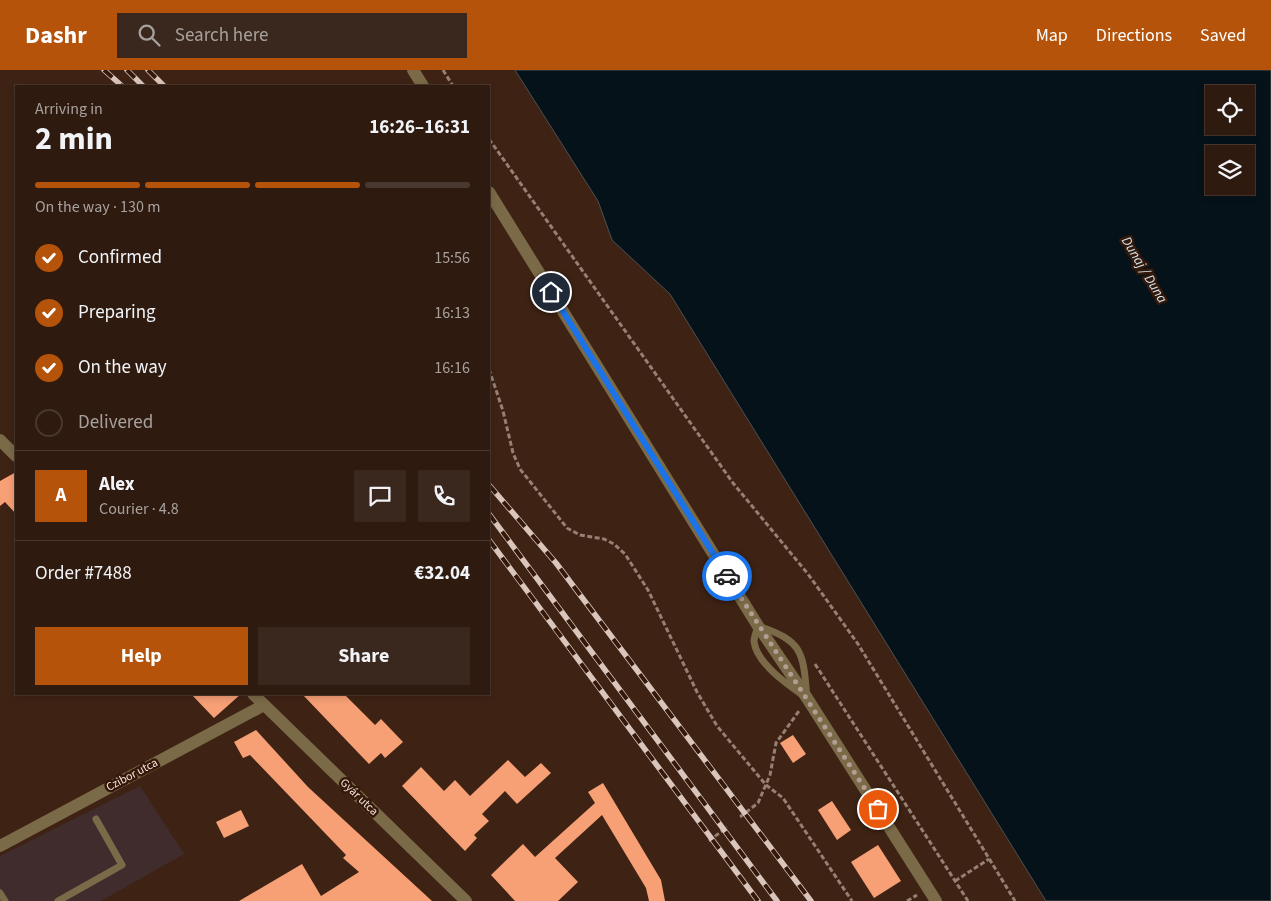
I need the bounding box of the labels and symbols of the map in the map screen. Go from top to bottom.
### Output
water label: Dunaj / Duna [1116,233,1172,308]
pin [530,271,572,313]
courier [702,551,752,601]
street label: Czibor utca [103,754,161,796]
street label: Gyár utca [336,774,382,820]
pin [857,788,899,830]

